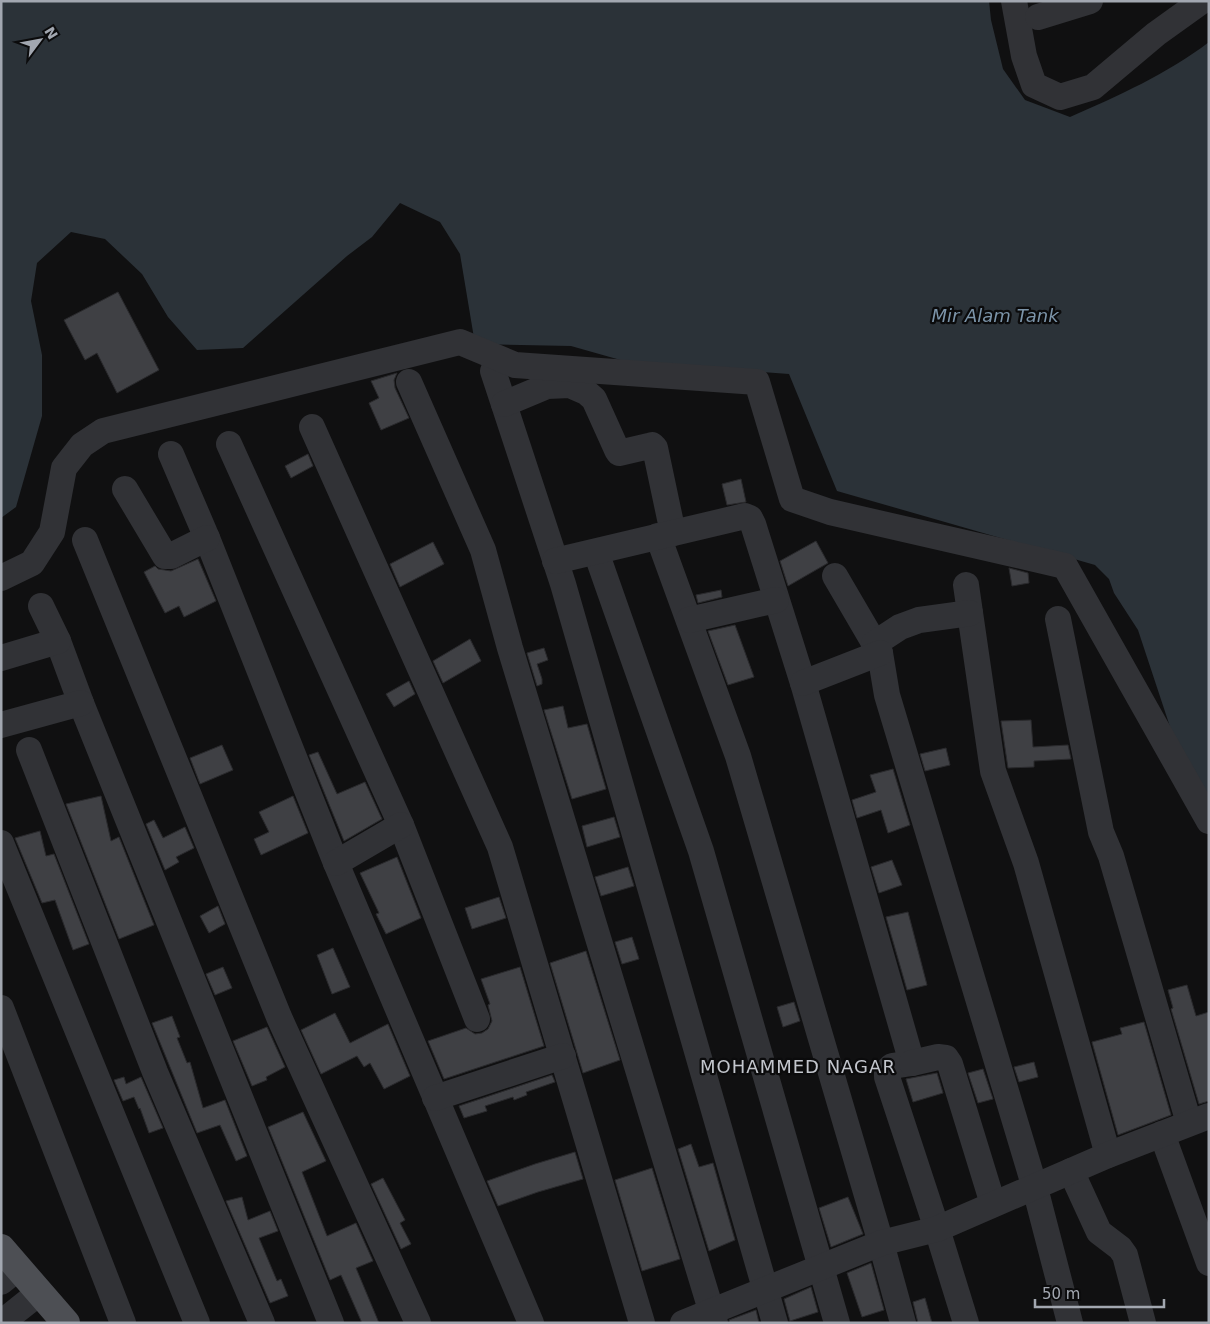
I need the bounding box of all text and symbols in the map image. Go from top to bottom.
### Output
north arrow [15,15,65,65]
text: N [41,24,61,42]
water label: Mir Alam Tank [931,305,1060,326]
district label: MOHAMMED NAGAR [700,1056,896,1077]
scale bar [1035,1276,1164,1308]
text: 50 m [1042,1285,1080,1303]

